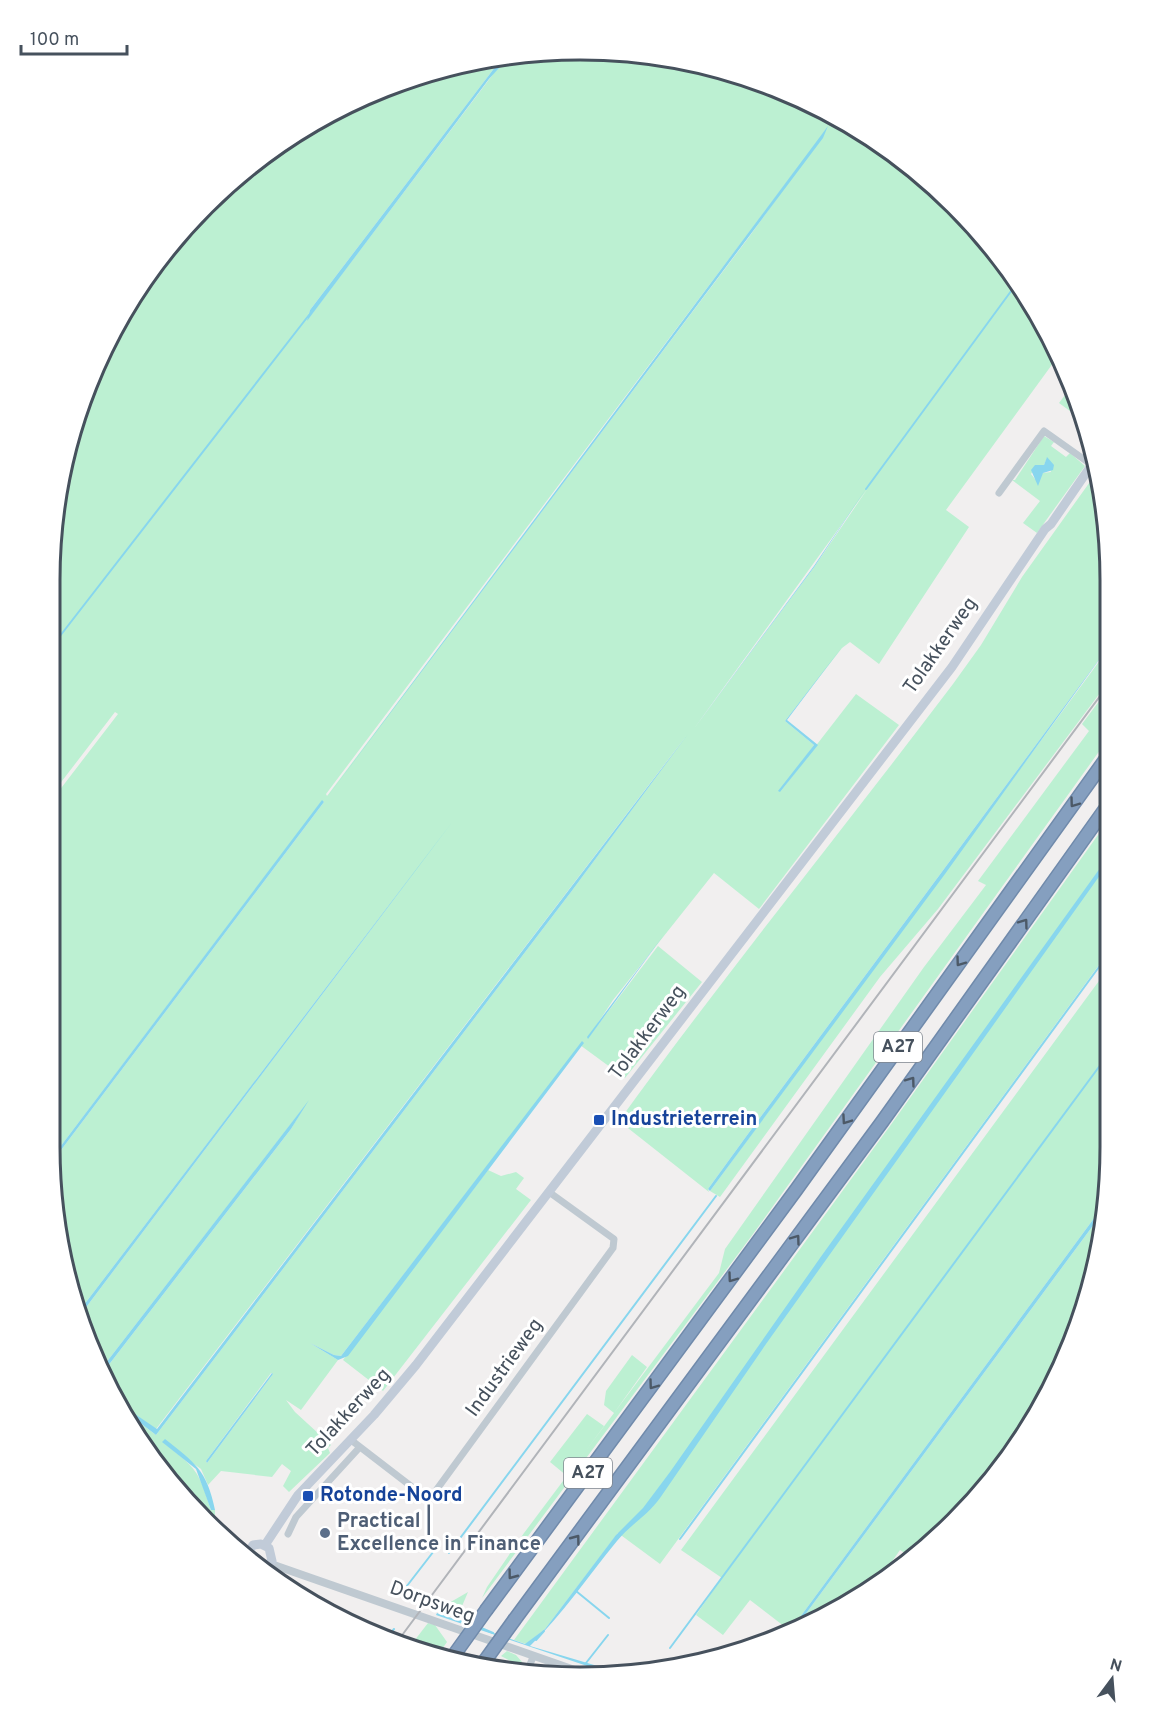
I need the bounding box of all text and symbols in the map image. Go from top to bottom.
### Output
scale bar [21,18,128,56]
text: 100 m [30,29,79,52]
street label: Tolakkerweg [898,592,984,700]
one-way arrow [1070,797,1081,808]
one-way arrow [1017,918,1028,929]
one-way arrow [956,955,967,966]
street label: Tolakkerweg [604,980,692,1086]
road number: A27 [874,1032,922,1062]
one-way arrow [903,1077,914,1088]
place label: Industrieterrein [611,1107,757,1133]
marker: Industrieterrein [592,1113,606,1127]
one-way arrow [842,1113,853,1124]
one-way arrow [789,1235,800,1246]
one-way arrow [728,1271,739,1282]
street label: Industrieweg [461,1314,549,1422]
street label: Tolakkerweg [301,1363,397,1463]
one-way arrow [650,1378,661,1389]
road number: A27 [564,1458,612,1488]
place label: Rotonde-Noord [320,1483,462,1509]
marker: Rotonde-Noord [301,1489,315,1503]
place label: Practical | Excellence in Finance [337,1504,541,1558]
marker: Practical | Excellence in Finance [318,1526,332,1540]
one-way arrow [568,1535,579,1546]
one-way arrow [509,1569,520,1580]
street label: Dorpsweg [386,1576,478,1630]
north arrow [1082,1649,1142,1709]
text: N [1107,1655,1124,1678]

